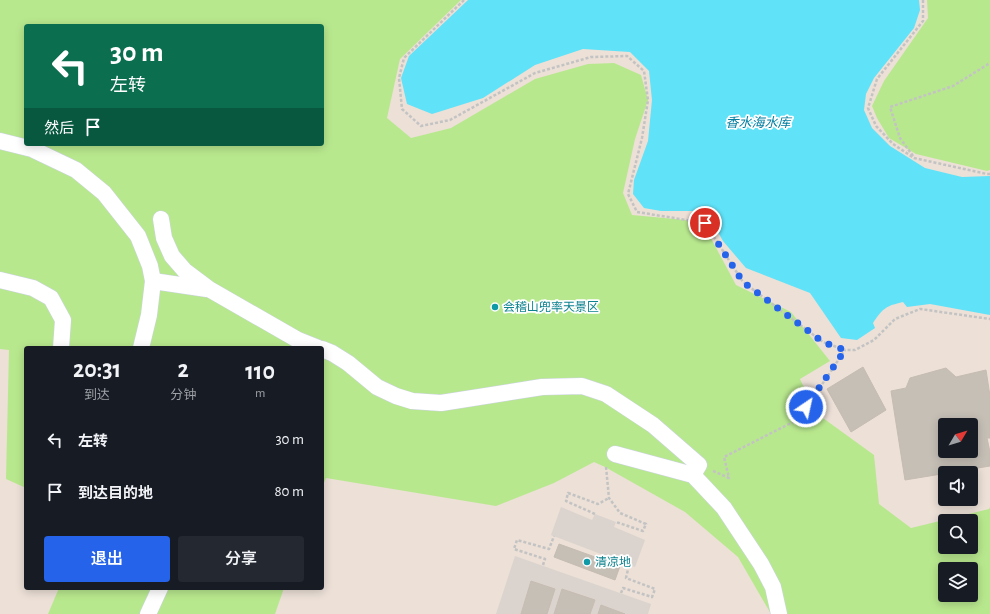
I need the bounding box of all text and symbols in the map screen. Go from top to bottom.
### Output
text: 30 m [110,39,163,67]
icon: left [44,40,96,92]
text: 左转 [110,77,146,95]
icon: arrive [82,116,104,138]
water label: 香水海水库 [725,116,792,130]
text: 然后 [44,121,74,136]
pin [688,206,722,240]
icon: arrive [694,212,716,234]
place label: 会稽山兜率天景区 [503,300,599,313]
marker: 会稽山兜率天景区 [490,302,500,312]
text: 20:31 [73,358,121,382]
text: 2 [178,358,189,382]
text: 110 [245,360,275,384]
position arrow [785,386,827,428]
text: m [255,387,265,400]
text: 到达 [84,389,110,402]
text: 分钟 [170,389,196,402]
north arrow [938,418,978,458]
map controls [938,418,978,602]
icon: left [44,429,66,451]
text: 30 m [275,432,304,447]
text: 左转 [78,434,108,449]
button: sound [938,466,978,506]
icon: arrive [44,481,66,503]
text: 80 m [274,484,304,499]
text: 到达目的地 [78,486,153,501]
button: search [938,514,978,554]
button: 退出 [44,536,170,582]
button: 分享 [178,536,304,582]
place label: 清凉地 [595,555,631,568]
marker: 清凉地 [582,557,592,567]
button: layers [938,562,978,602]

